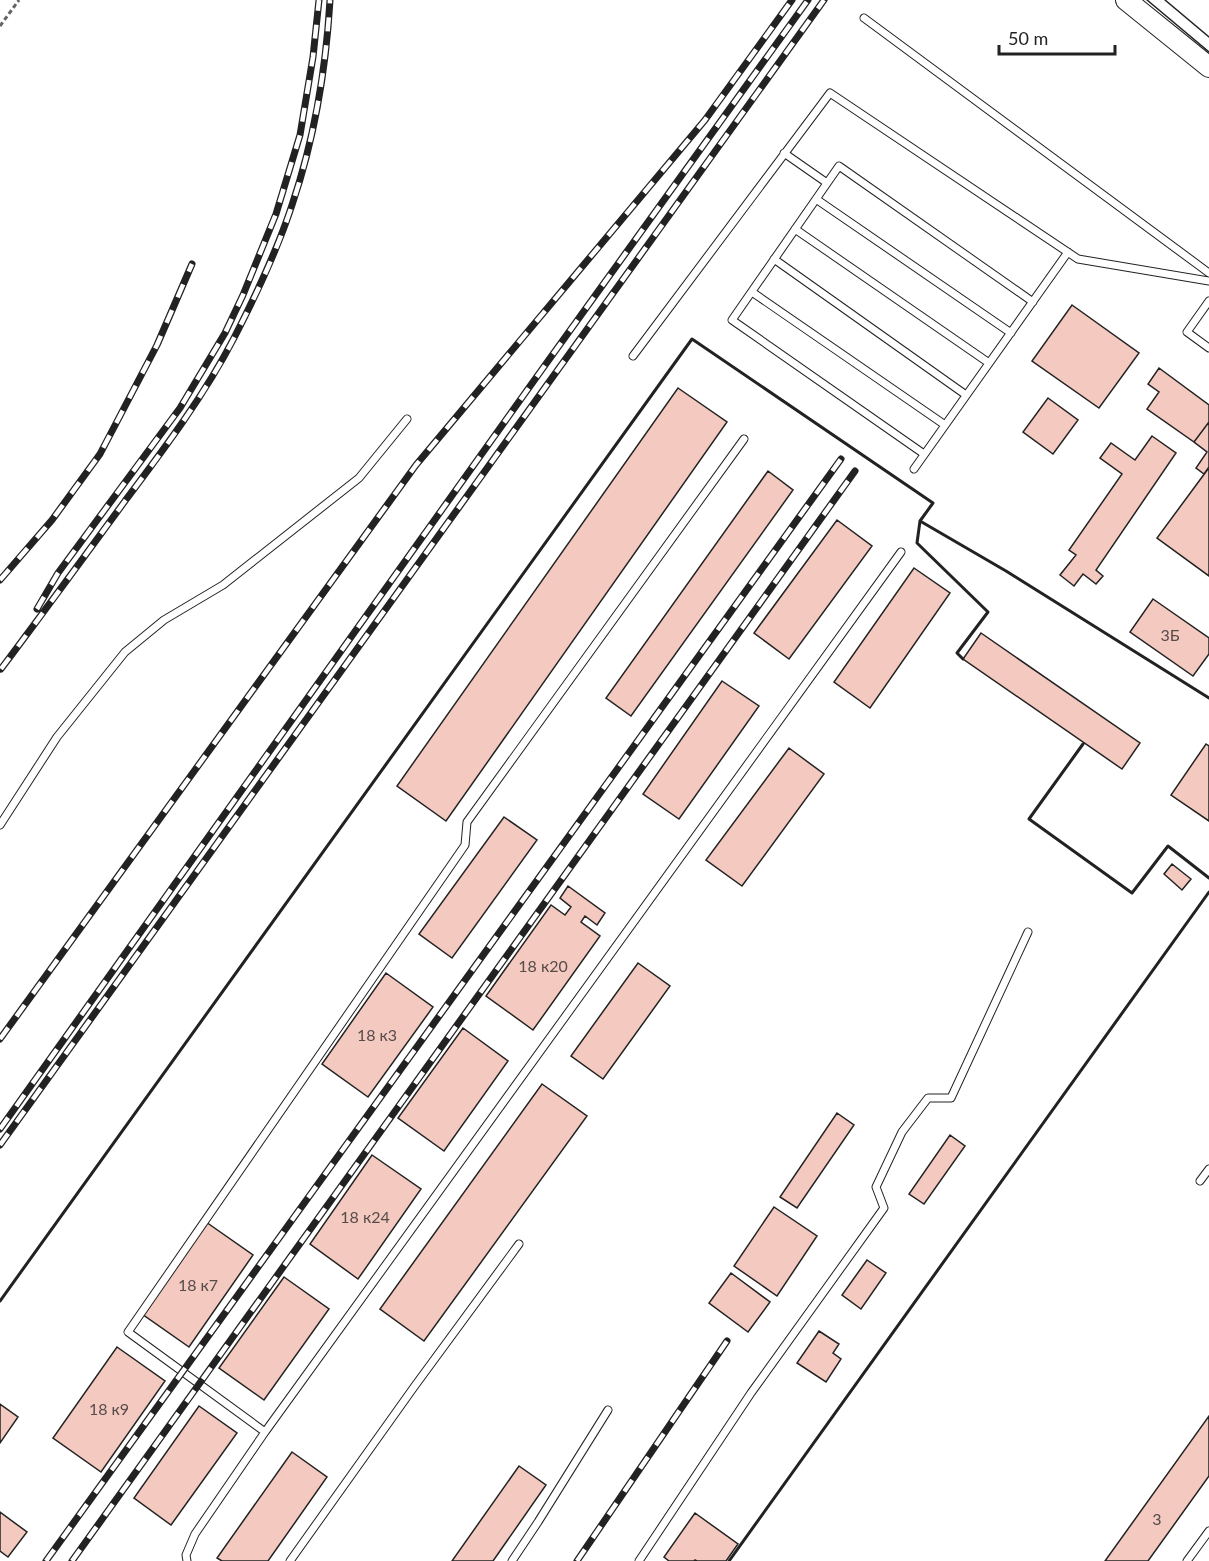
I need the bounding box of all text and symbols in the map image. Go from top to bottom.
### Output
scale bar [999,18,1114,56]
text: 50 m [1008,27,1048,49]
house number: 3Б [1160,625,1180,644]
house number: 18 к20 [518,956,568,975]
house number: 18 к3 [357,1025,397,1044]
house number: 18 к24 [340,1207,390,1226]
house number: 18 к7 [178,1275,218,1294]
house number: 18 к9 [89,1399,129,1418]
house number: 3 [1152,1509,1162,1528]

